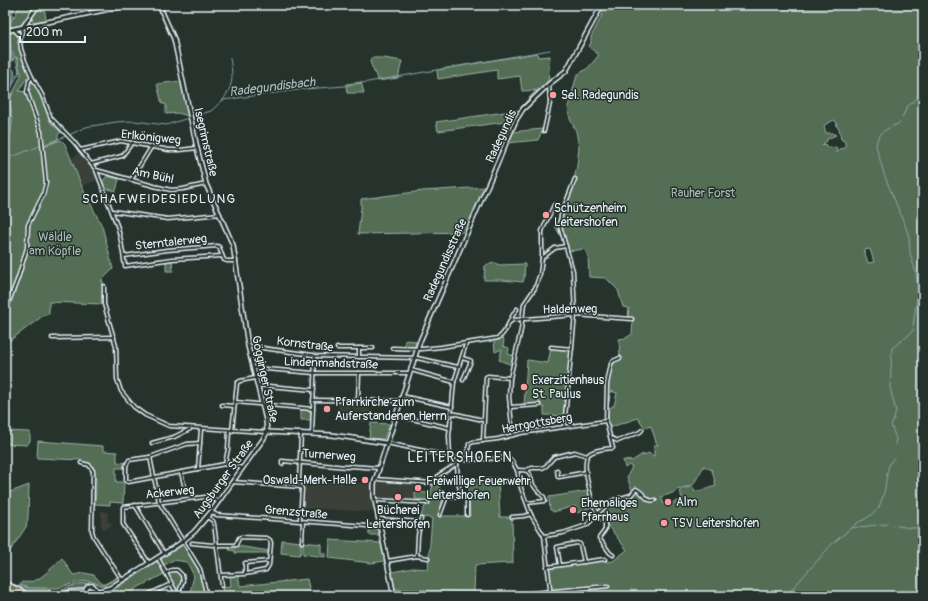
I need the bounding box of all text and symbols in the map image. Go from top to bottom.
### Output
scale bar [20,18,85,44]
text: 200 m [26,25,63,40]
water label: Radegundisbach [228,74,317,100]
place label: Sel. Radegundis [561,88,639,103]
marker: Sel. Radegundis [548,90,558,100]
street label: Isegrimstraße [190,106,221,178]
street label: Radegundis [483,107,520,165]
street label: Erlkönigweg [120,127,182,148]
street label: Am Bühl [131,164,175,187]
park label: Rauher Forst [671,186,735,201]
district label: SCHAFWEIDESIEDLUNG [82,191,236,207]
place label: Schützenheim Leitershofen [554,201,627,230]
marker: Schützenheim Leitershofen [541,210,551,220]
street label: Radegundisstraße [420,216,470,304]
park label: Wäldle am Köpfle [29,230,81,259]
street label: Sterntalerweg [134,231,208,254]
street label: Haldenweg [543,302,597,317]
street label: Gögginger Straße [248,334,281,424]
street label: Kornstraße [276,334,334,355]
street label: Lindenmahdstraße [284,354,378,373]
place label: Exerzitienhaus St. Paulus [532,373,605,402]
marker: Exerzitienhaus St. Paulus [519,382,529,392]
place label: Pfarrkirche zum Auferstandenen Herrn [335,395,447,424]
marker: Pfarrkirche zum Auferstandenen Herrn [322,404,332,414]
street label: Herrgottsberg [501,410,573,437]
street label: Augsburger Straße [190,437,257,522]
street label: Turnerweg [302,446,356,465]
district label: LEITERSHOFEN [407,449,513,466]
place label: Oswald-Merk-Halle [263,473,357,488]
place label: Freiwillige Feuerwehr Leitershofen [426,474,532,503]
marker: Oswald-Merk-Halle [360,475,370,485]
street label: Ackerweg [145,482,195,503]
marker: Freiwillige Feuerwehr Leitershofen [413,483,423,493]
marker: Bücherei Leitershofen [393,492,403,502]
place label: Alm [676,495,698,510]
place label: Ehemaliges Pfarrhaus [581,496,638,525]
marker: Alm [663,497,673,507]
street label: Grenzstraße [264,502,328,523]
place label: Bücherei Leitershofen [366,503,430,532]
marker: Ehemaliges Pfarrhaus [568,505,578,515]
place label: TSV Leitershofen [672,516,760,531]
marker: TSV Leitershofen [659,518,669,528]

